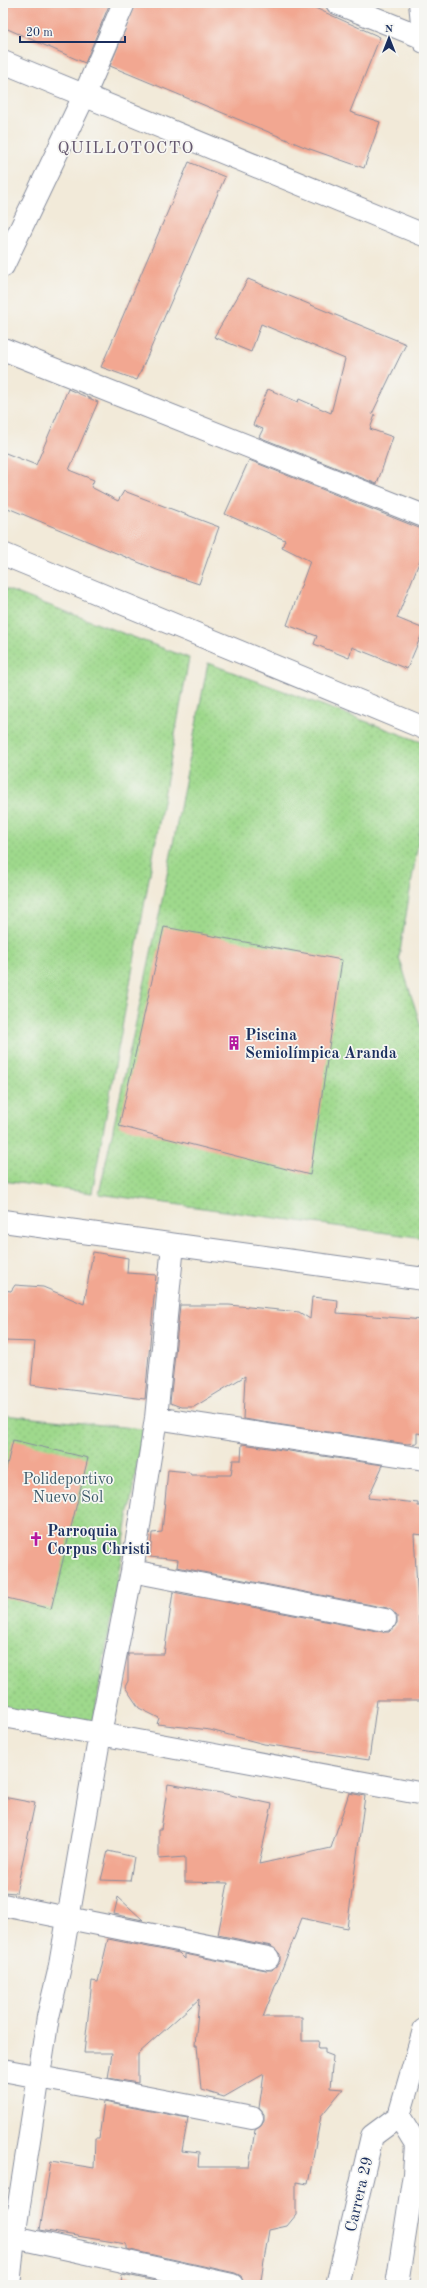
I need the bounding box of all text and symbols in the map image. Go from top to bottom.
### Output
scale bar [20,18,125,44]
north arrow [369,18,409,58]
text: N [385,24,394,35]
text: 20 m [26,27,53,39]
district label: QUILLOTOCTO [57,140,195,157]
place label: Piscina Semiolímpica Aranda [245,1028,397,1062]
building icon: Piscina Semiolímpica Aranda [226,1035,242,1051]
park label: Polideportivo Nuevo Sol [23,1472,113,1506]
place label: Parroquia Corpus Christi [47,1524,150,1558]
church icon: Parroquia Corpus Christi [28,1531,44,1547]
street label: Carrera 29 [344,2155,376,2234]

